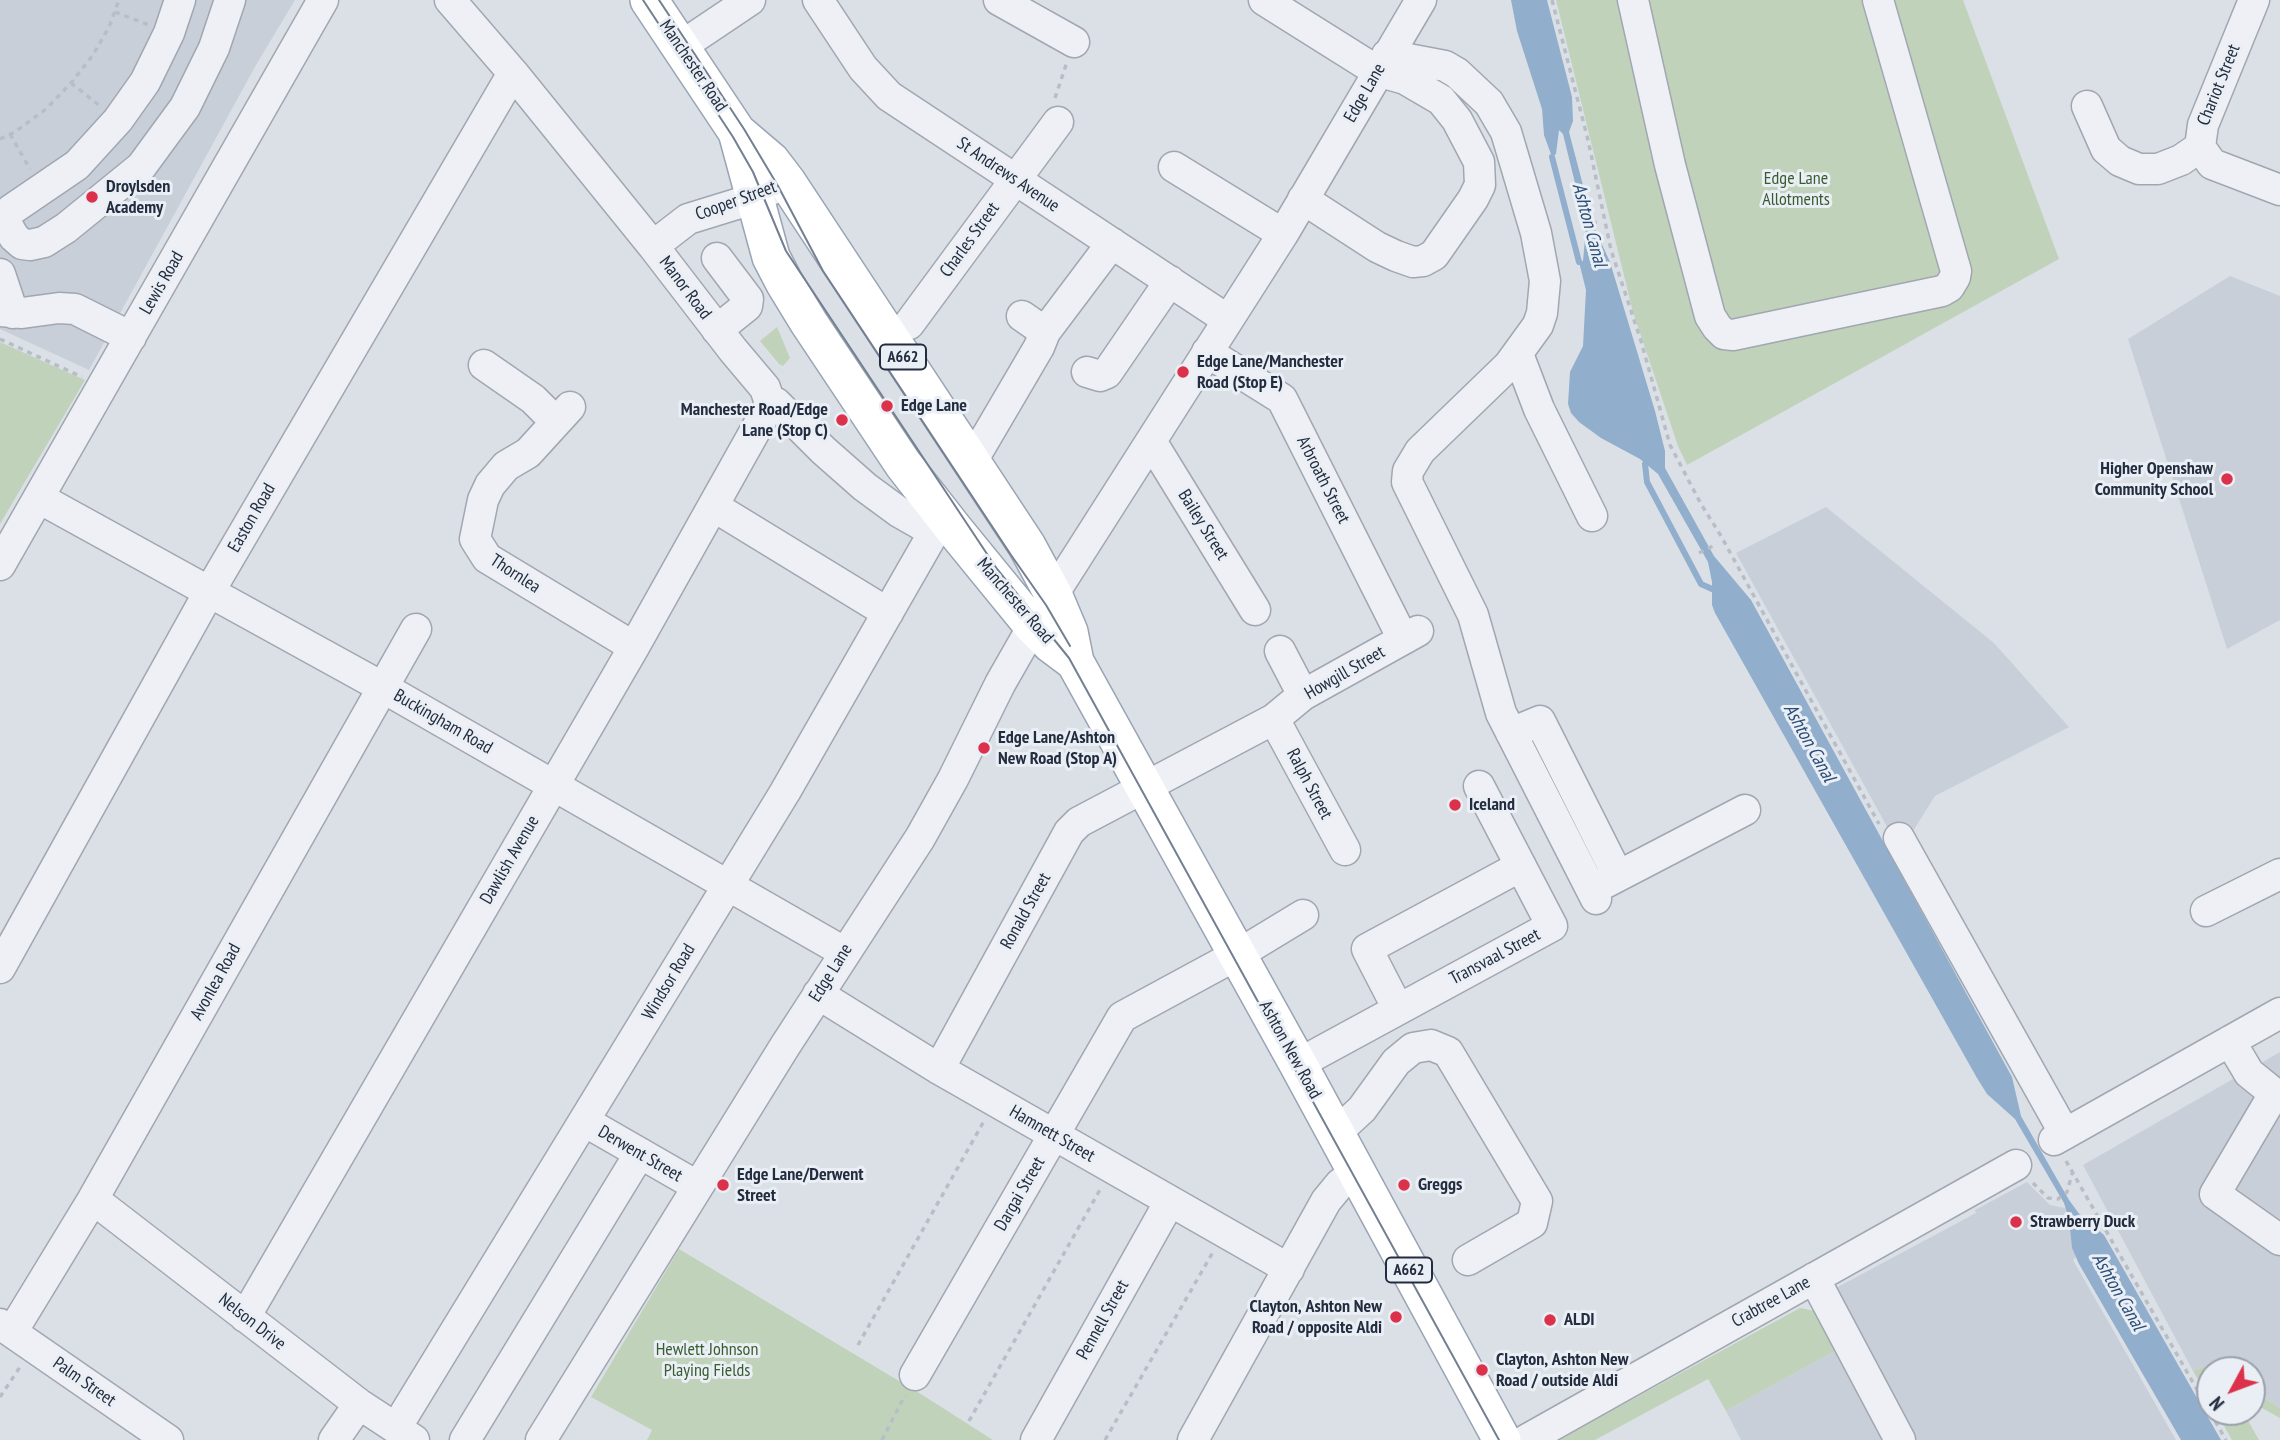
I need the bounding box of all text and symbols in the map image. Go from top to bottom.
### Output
street label: Manchester Road [654,16,732,116]
street label: Chariot Street [2193,41,2245,129]
street label: Edge Lane [1340,60,1390,126]
street label: St Andrews Avenue [953,133,1063,217]
park label: Edge Lane Allotments [1762,168,1830,210]
place label: Droylsden Academy [106,176,170,218]
street label: Cooper Street [693,176,779,226]
water label: Ashton Canal [1567,181,1611,269]
marker: Droylsden Academy [84,189,100,205]
street label: Charles Street [936,198,1004,282]
street label: Lewis Road [135,248,189,318]
street label: Manor Road [654,252,716,324]
road number: A662 [880,344,926,370]
place label: Edge Lane/Manchester Road (Stop E) [1197,351,1343,394]
marker: Edge Lane/Manchester Road (Stop E) [1175,364,1191,380]
place label: Edge Lane [901,395,967,417]
marker: Edge Lane [879,398,895,414]
place label: Manchester Road/Edge Lane (Stop C) [681,399,828,442]
marker: Manchester Road/Edge Lane (Stop C) [834,412,850,428]
street label: Arbroath Street [1292,433,1354,527]
place label: Higher Openshaw Community School [2095,458,2213,500]
marker: Higher Openshaw Community School [2219,471,2235,487]
street label: Easton Road [224,480,280,556]
street label: Bailey Street [1173,486,1233,564]
street label: Thornlea [486,550,544,598]
street label: Manchester Road [972,554,1058,648]
street label: Howgill Street [1301,641,1389,705]
street label: Buckingham Road [390,685,496,759]
water label: Ashton Canal [1778,700,1840,786]
place label: Edge Lane/Ashton New Road (Stop A) [998,727,1117,770]
marker: Edge Lane/Ashton New Road (Stop A) [976,740,992,756]
street label: Ralph Street [1281,745,1337,823]
place label: Iceland [1469,794,1515,816]
marker: Iceland [1447,797,1463,813]
street label: Dawlish Avenue [476,812,544,908]
street label: Ronald Street [996,869,1056,953]
street label: Transvaal Street [1446,924,1544,990]
street label: Avonlea Road [186,940,246,1024]
street label: Windsor Road [638,940,700,1024]
street label: Edge Lane [805,940,857,1006]
street label: Ashton New Road [1254,997,1326,1103]
street label: Hamnett Street [1006,1101,1098,1167]
street label: Derwent Street [594,1121,686,1187]
street label: Dargai Street [990,1153,1050,1235]
place label: Edge Lane/Derwent Street [737,1164,863,1206]
place label: Greggs [1418,1174,1462,1196]
marker: Edge Lane/Derwent Street [715,1177,731,1193]
marker: Greggs [1396,1177,1412,1193]
place label: Strawberry Duck [2030,1211,2135,1233]
marker: Strawberry Duck [2008,1214,2024,1230]
water label: Ashton Canal [2087,1249,2149,1335]
road number: A662 [1386,1258,1432,1282]
street label: Crabtree Lane [1728,1272,1814,1332]
street label: Pennell Street [1072,1276,1134,1364]
street label: Nelson Drive [214,1289,290,1355]
place label: Clayton, Ashton New Road / opposite Aldi [1250,1296,1382,1338]
marker: Clayton, Ashton New Road / opposite Aldi [1388,1309,1404,1325]
place label: ALDI [1564,1309,1595,1331]
marker: ALDI [1542,1312,1558,1328]
park label: Hewlett Johnson Playing Fields [656,1339,758,1382]
place label: Clayton, Ashton New Road / outside Aldi [1496,1349,1628,1392]
street label: Palm Street [48,1353,120,1411]
north arrow [2196,1356,2266,1426]
marker: Clayton, Ashton New Road / outside Aldi [1474,1362,1490,1378]
text: N [2204,1392,2229,1415]

